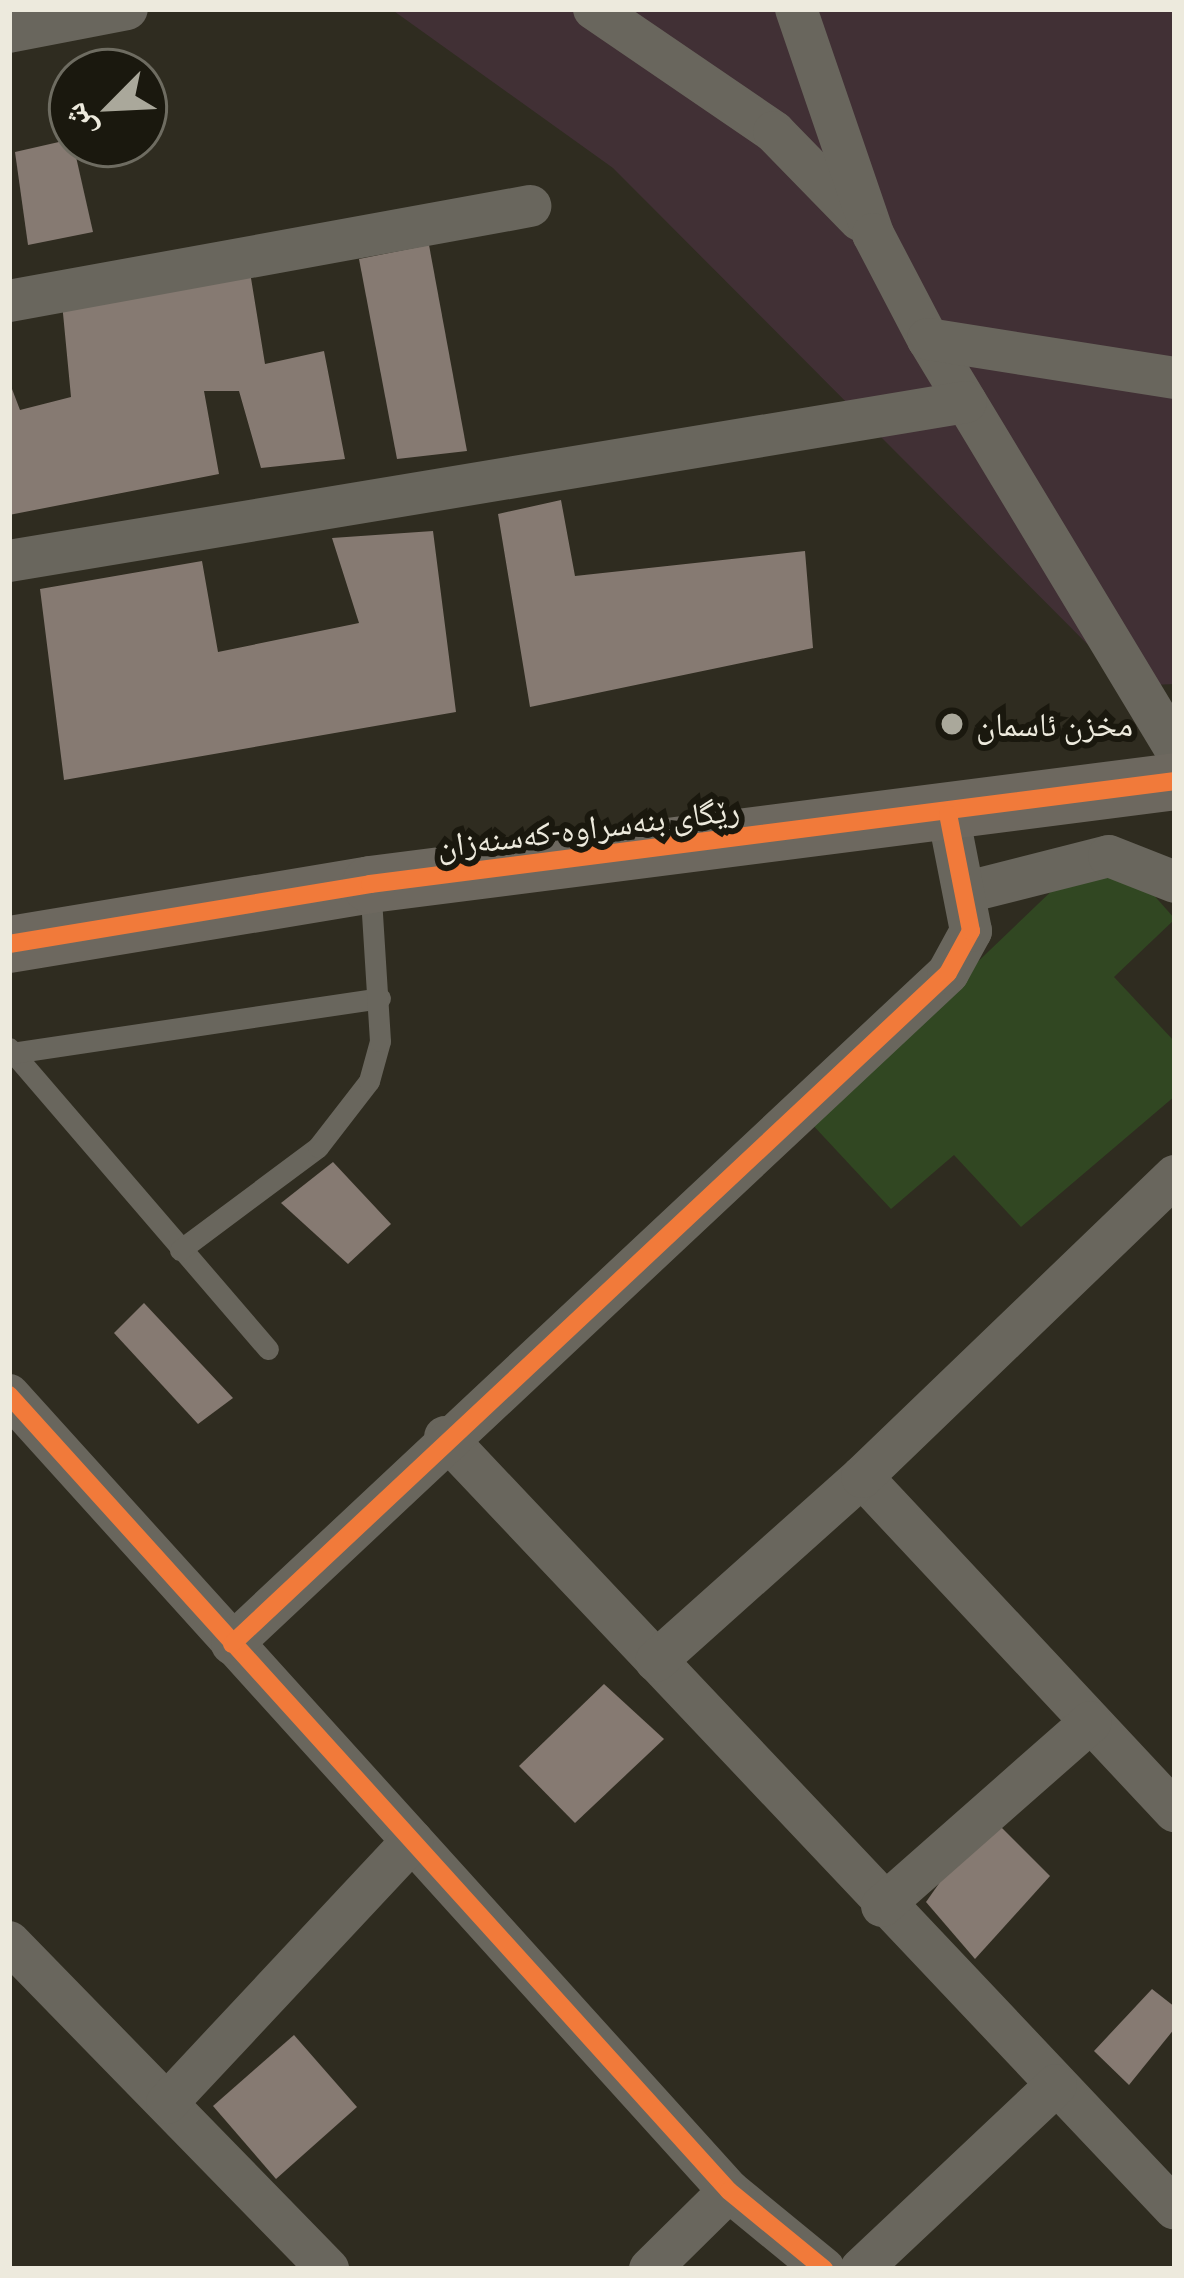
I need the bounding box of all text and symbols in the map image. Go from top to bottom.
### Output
north arrow [48,48,168,168]
text: ش [51,97,104,146]
place label: مخزن ئاسمان [976,704,1133,744]
marker: مخزن ئاسمان [939,711,965,737]
street label: رێگای بنەسراوە-کەسنەزان [434,789,742,865]

